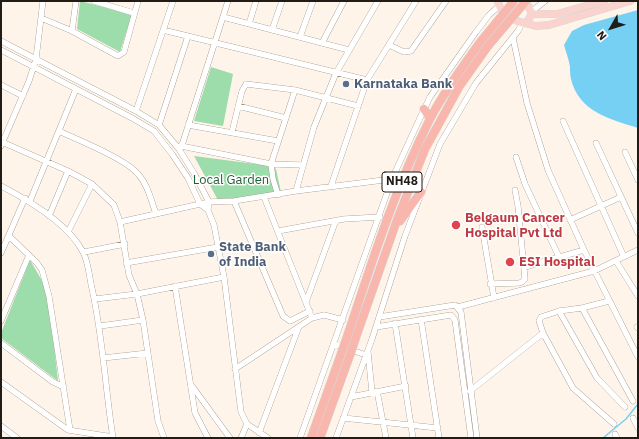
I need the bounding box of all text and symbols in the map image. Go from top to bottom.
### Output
north arrow [591,8,631,48]
text: N [594,28,610,43]
place label: Karnataka Bank [354,76,452,92]
marker: Karnataka Bank [341,79,351,89]
park label: Local Garden [193,172,269,188]
road number: NH48 [382,172,422,192]
place label: Belgaum Cancer Hospital Pvt Ltd [465,210,565,241]
marker: Belgaum Cancer Hospital Pvt Ltd [450,219,462,231]
place label: State Bank of India [219,239,286,270]
marker: State Bank of India [206,249,216,259]
place label: ESI Hospital [519,254,595,270]
marker: ESI Hospital [504,256,516,268]

